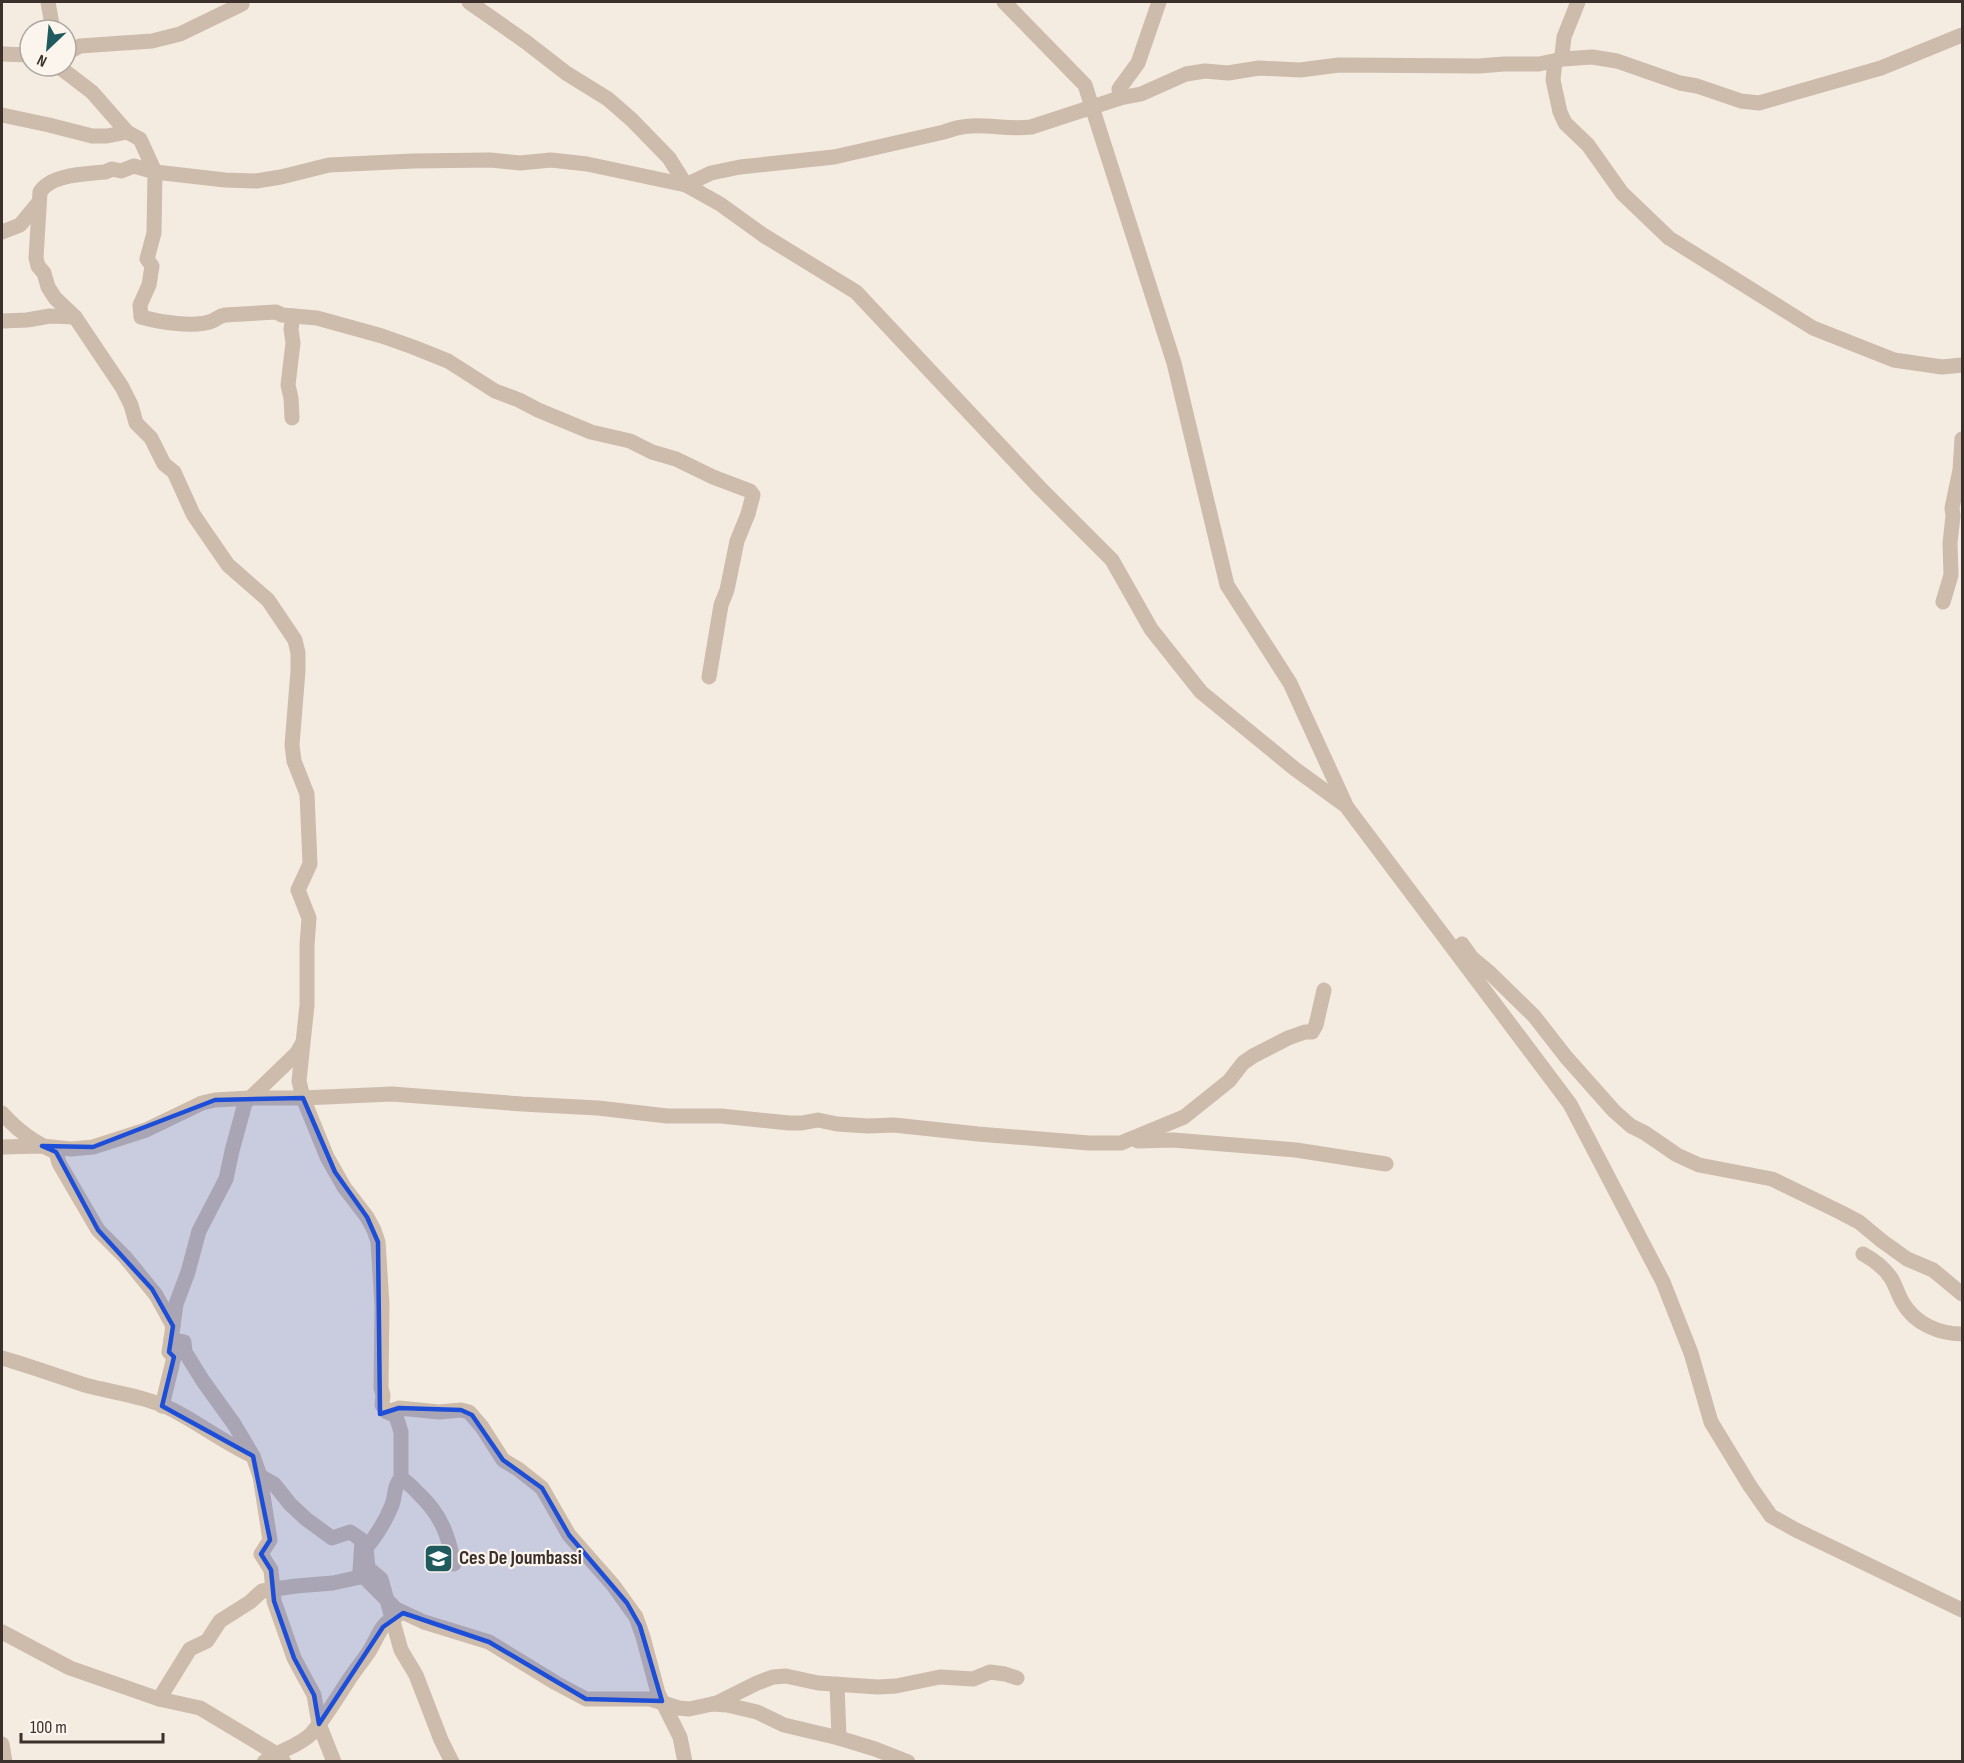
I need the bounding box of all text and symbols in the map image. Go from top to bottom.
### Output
north arrow [18,18,78,78]
text: N [34,50,50,71]
school or university icon: Ces De Joumbassi [422,1542,454,1574]
place label: Ces De Joumbassi [459,1546,582,1570]
scale bar [21,1706,164,1744]
text: 100 m [30,1717,67,1738]

